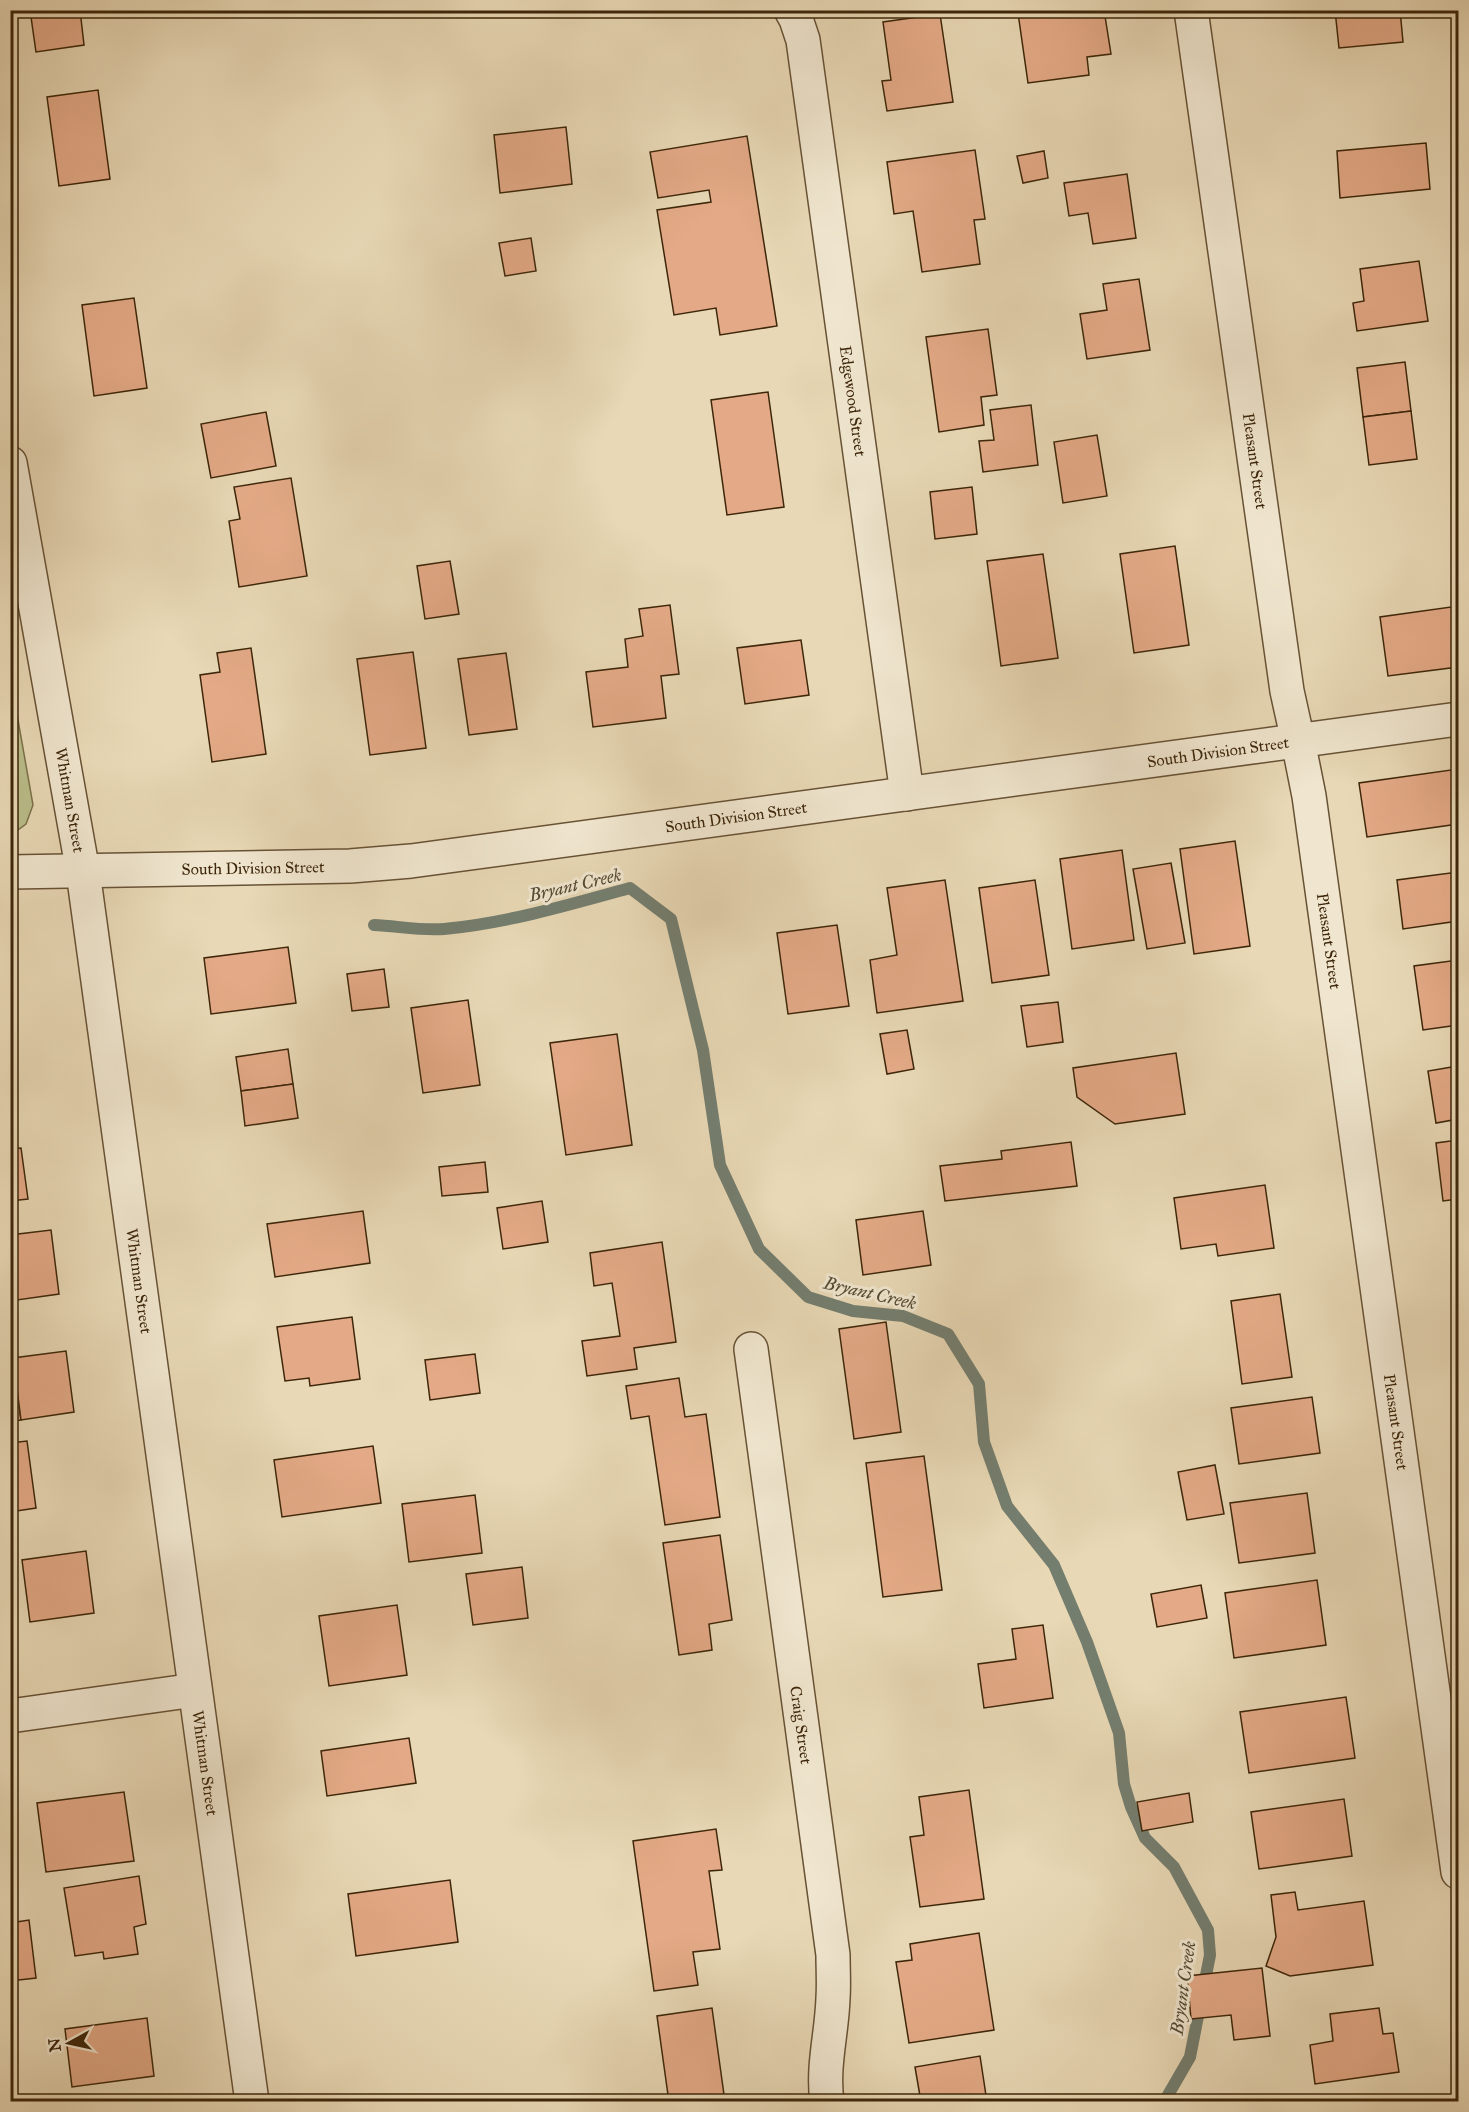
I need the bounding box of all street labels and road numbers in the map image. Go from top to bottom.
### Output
street label: Edgewood Street [835,344,870,458]
street label: Pleasant Street [1239,412,1271,511]
street label: South Division Street [1146,733,1290,771]
street label: Whitman Street [51,746,89,854]
street label: South Division Street [664,798,808,836]
street label: South Division Street [181,857,325,879]
street label: Pleasant Street [1313,892,1345,991]
street label: Whitman Street [122,1227,156,1335]
street label: Pleasant Street [1380,1373,1412,1472]
street label: Craig Street [785,1685,816,1766]
street label: Whitman Street [188,1709,222,1817]

